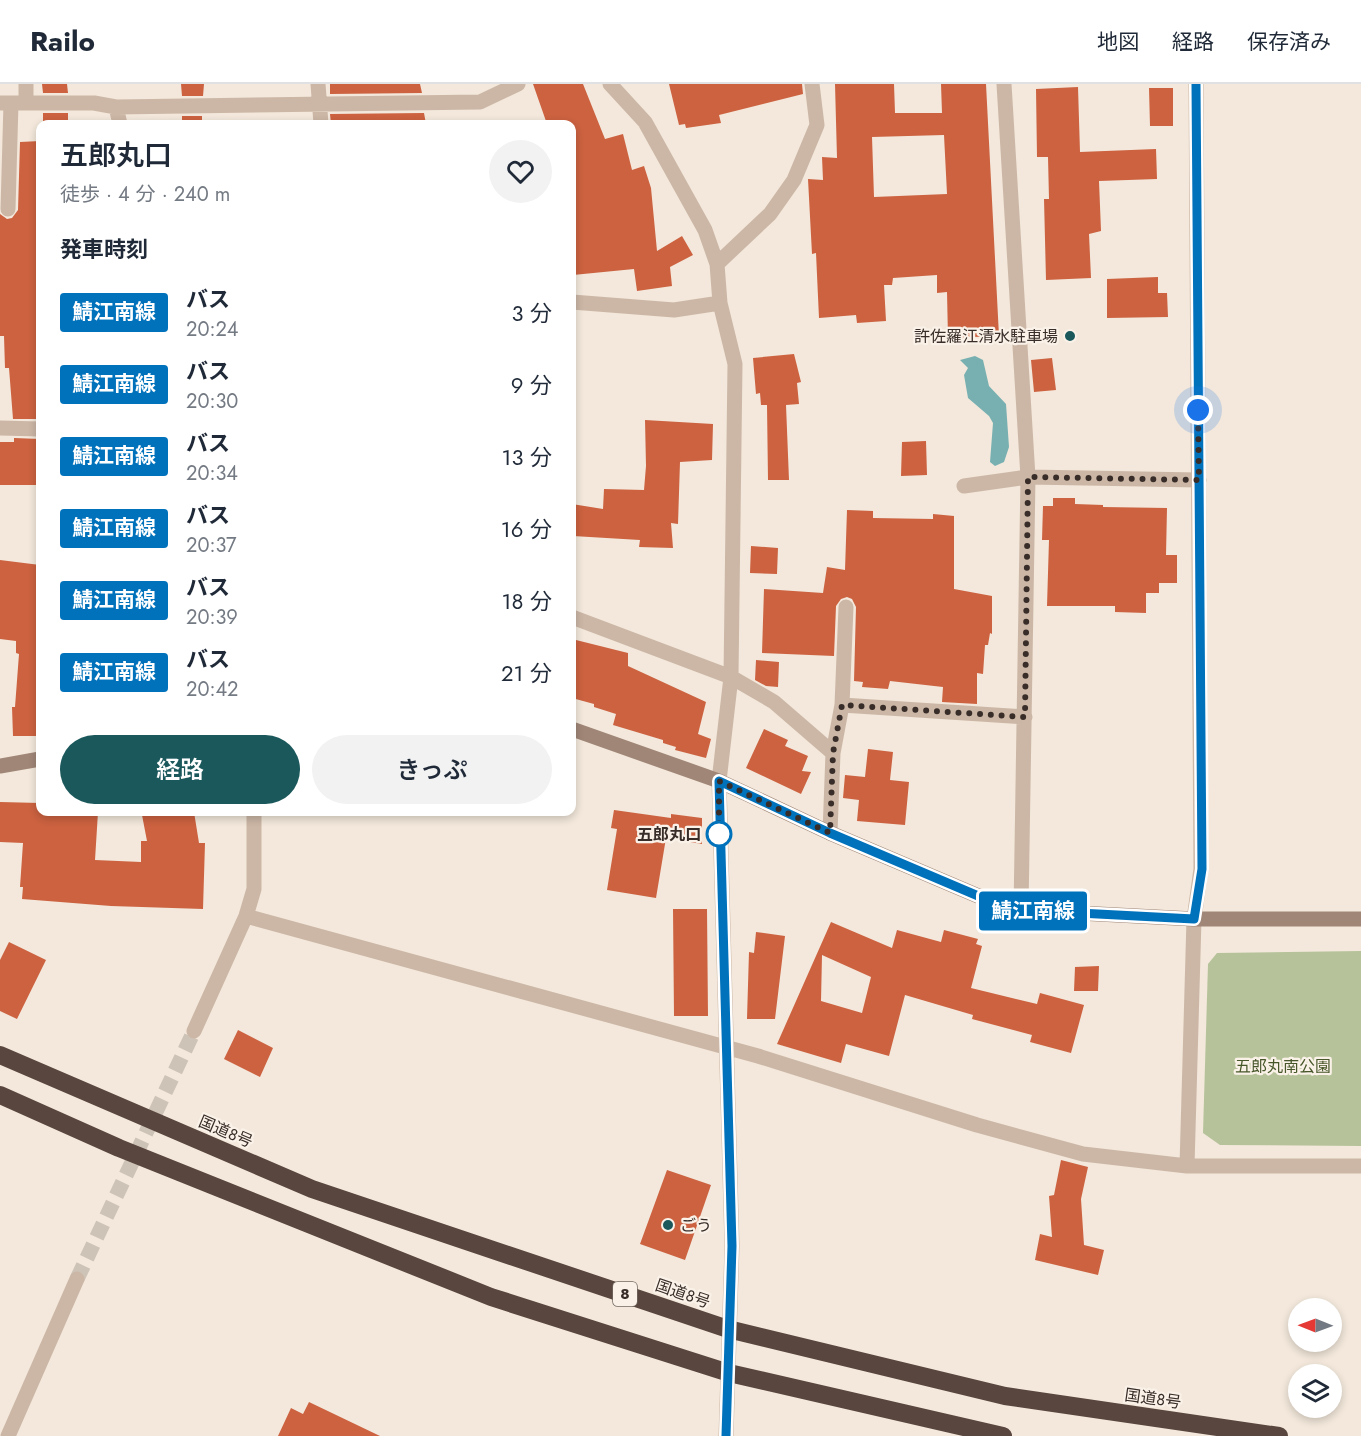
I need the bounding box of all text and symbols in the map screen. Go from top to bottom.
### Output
text: Railo [30,21,95,62]
text: 地図 [1097,27,1139,57]
text: 経路 [1172,27,1214,57]
text: 保存済み [1247,27,1331,57]
text: 五郎丸口 [60,135,172,176]
button: heart [489,140,552,203]
text: 徒歩 · 4 分 · 240 m [60,180,230,209]
text: 発車時刻 [60,233,148,265]
text: バス [186,283,230,315]
text: 鯖江南線 [72,297,156,327]
text: 3 分 [511,297,552,329]
text: 20:24 [186,315,238,344]
place label: 許佐羅江清水駐車場 [914,325,1058,348]
marker: 許佐羅江清水駐車場 [1063,329,1077,343]
text: バス [186,355,230,387]
text: 鯖江南線 [72,369,156,399]
text: 9 分 [511,369,552,401]
text: 20:30 [186,387,238,416]
your location [1183,395,1213,425]
text: バス [186,427,230,459]
text: 鯖江南線 [72,441,156,471]
text: 13 分 [501,441,552,473]
text: 20:34 [186,459,238,488]
text: バス [186,499,230,531]
text: 鯖江南線 [72,513,156,543]
text: 16 分 [501,513,552,545]
text: 20:37 [186,531,237,560]
text: バス [186,571,230,603]
text: 鯖江南線 [72,585,156,615]
text: 18 分 [501,585,552,617]
text: 20:39 [186,603,238,632]
text: バス [186,643,230,675]
text: 鯖江南線 [72,657,156,687]
text: 21 分 [501,657,552,689]
text: 20:42 [186,675,238,704]
button: 経路 [60,735,300,804]
button: きっぷ [312,735,552,804]
marker: 五郎丸口 [706,821,732,847]
place label: 五郎丸口 [637,823,701,846]
line badge: 鯖江南線 [991,892,1075,930]
text: 鯖江南線 [991,896,1075,926]
park label: 五郎丸南公園 [1235,1055,1331,1078]
street label: 国道8号 [195,1110,256,1153]
place label: ごう [680,1214,712,1237]
marker: ごう [661,1218,675,1232]
street label: 国道8号 [652,1273,713,1314]
road number: 8 [613,1282,637,1306]
north arrow [1288,1298,1342,1352]
map controls [1288,1298,1342,1418]
button: layers [1288,1364,1342,1418]
street label: 国道8号 [1123,1383,1183,1414]

